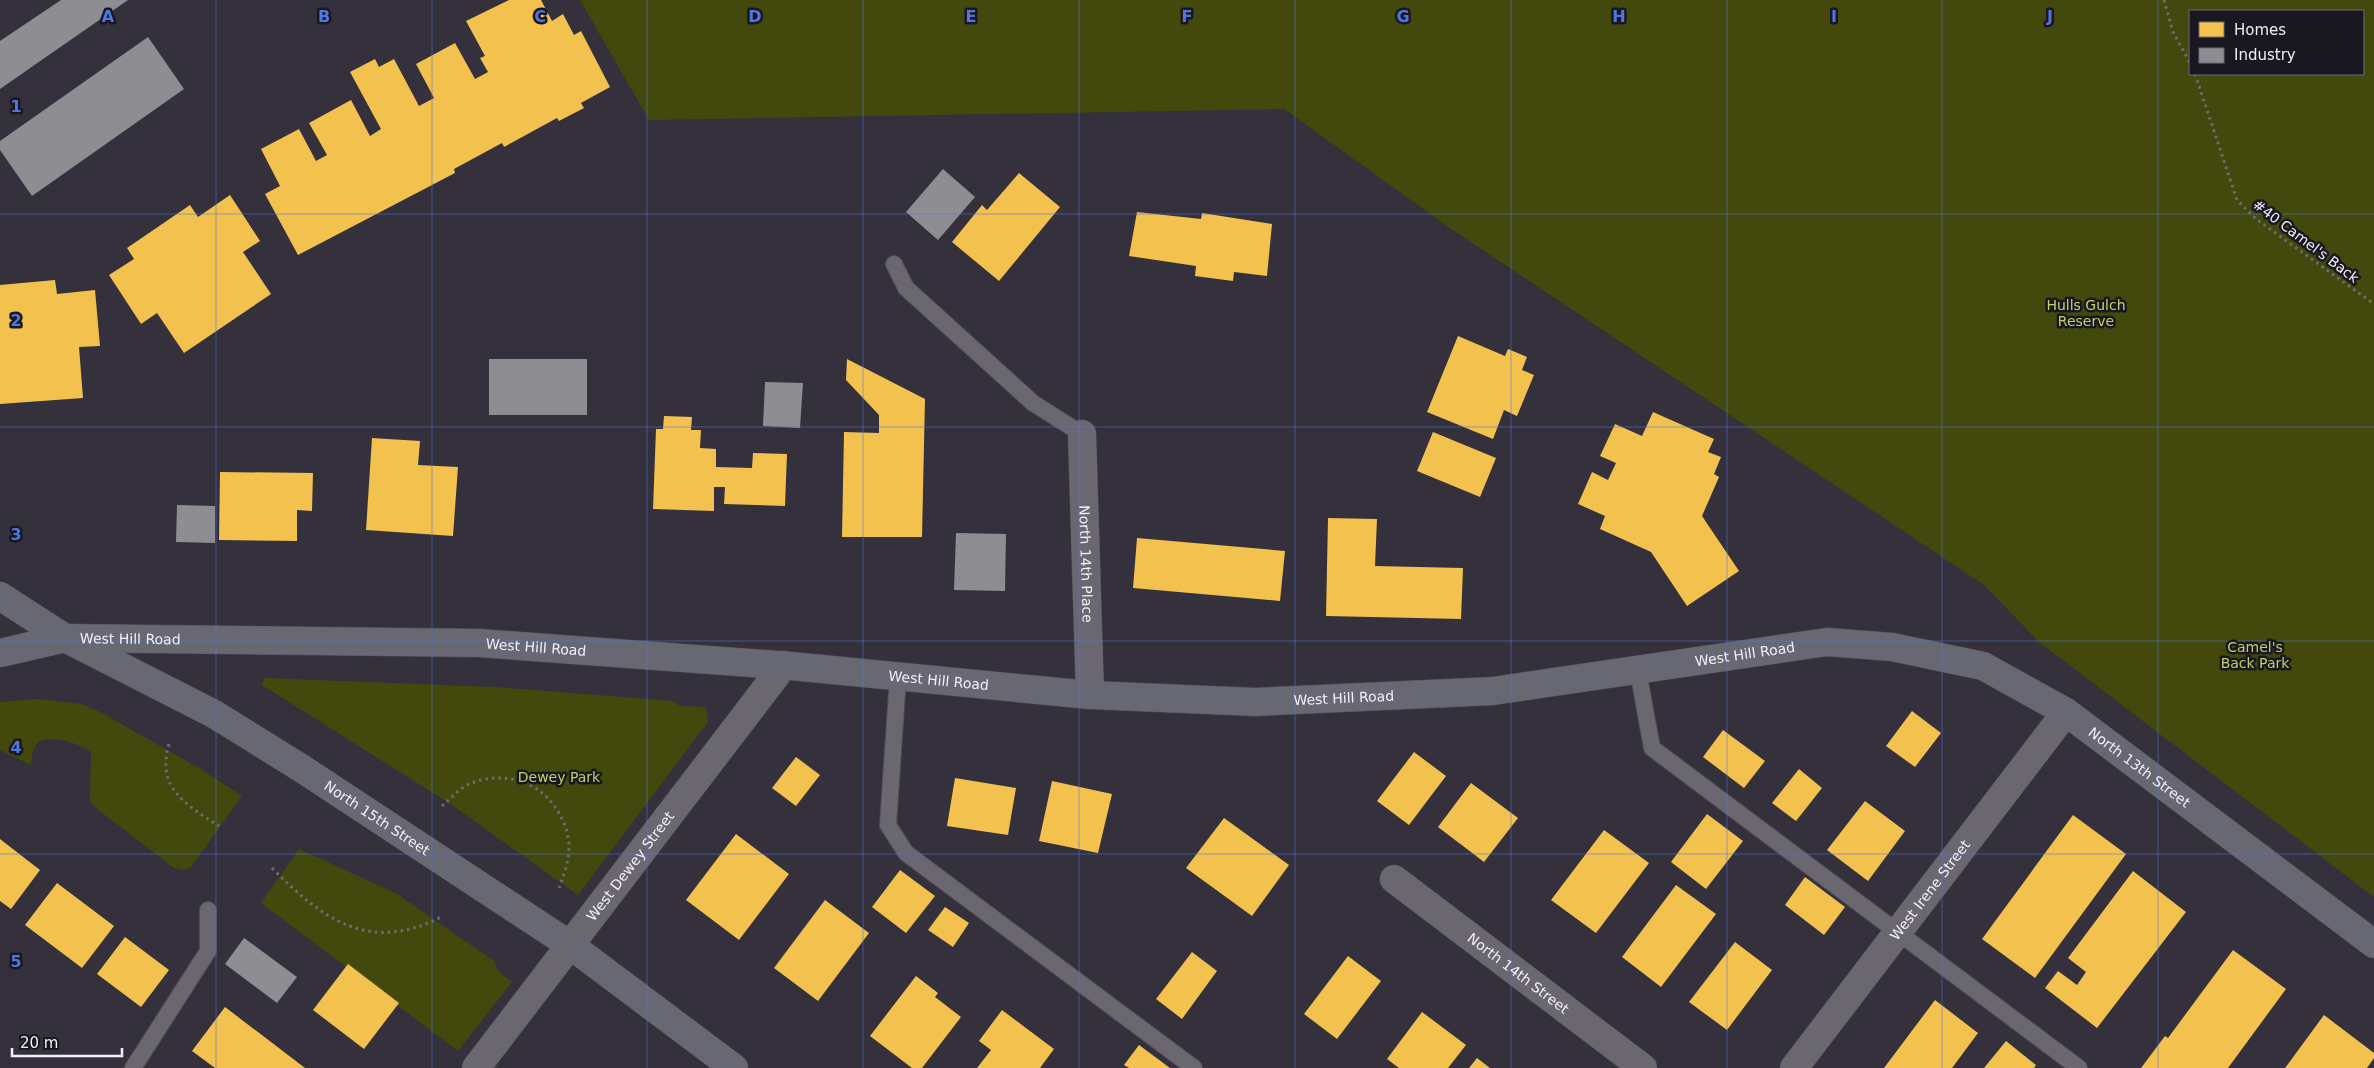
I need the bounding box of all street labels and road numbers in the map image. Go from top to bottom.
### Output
street label: #40 Camel's Back [2250,196,2363,286]
street label: North 14th Place [1076,505,1096,623]
street label: West Hill Road [80,630,181,647]
street label: West Hill Road [485,636,587,659]
street label: West Hill Road [1694,639,1796,669]
street label: West Hill Road [888,668,990,693]
street label: West Hill Road [1293,688,1394,708]
street label: North 13th Street [2086,724,2194,811]
street label: North 15th Street [321,778,433,859]
street label: West Dewey Street [583,808,678,924]
street label: West Irene Street [1887,836,1974,943]
street label: North 14th Street [1464,930,1572,1017]

